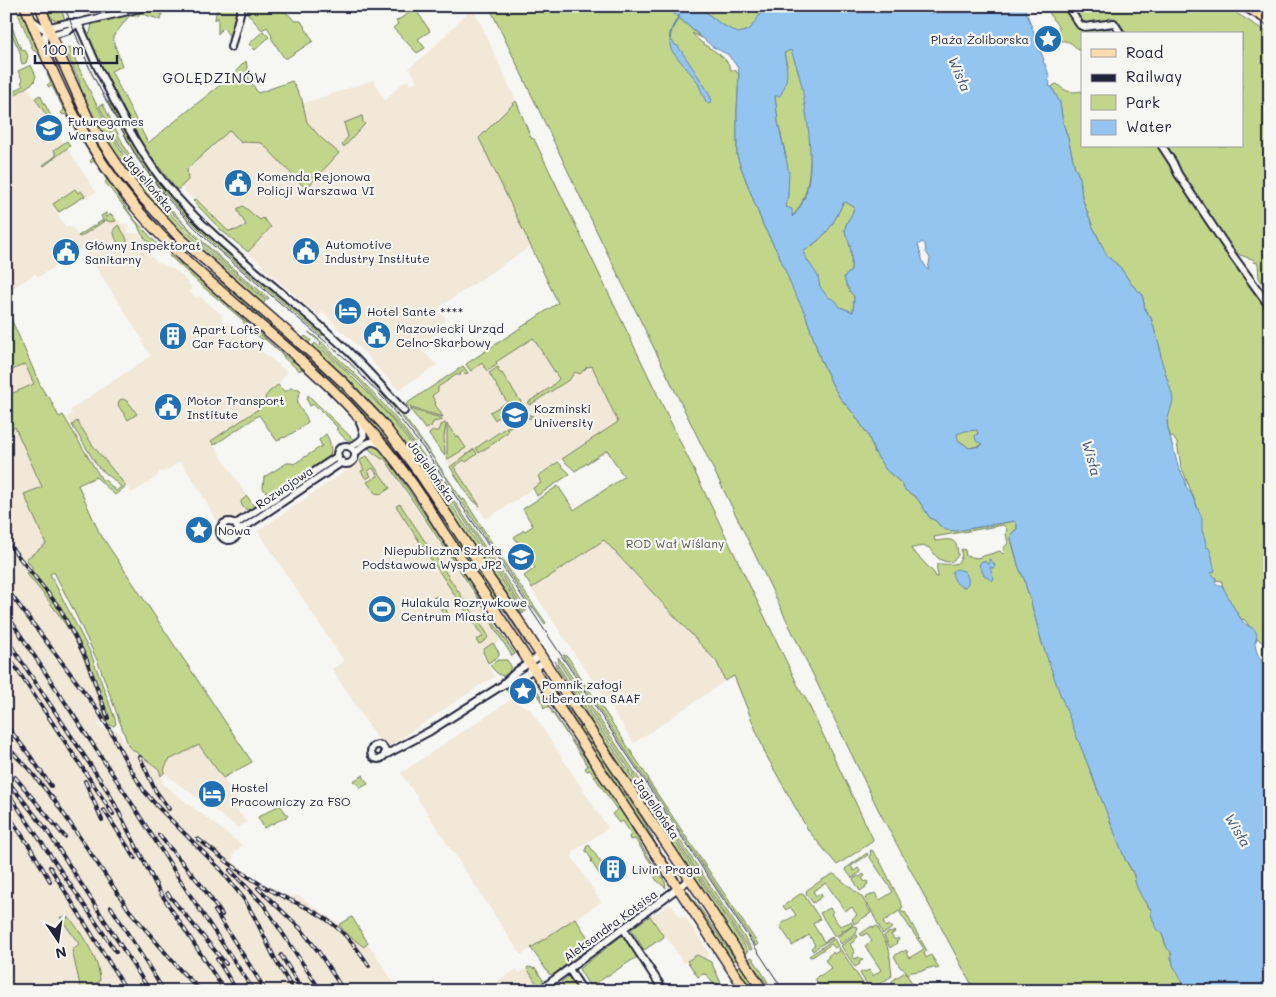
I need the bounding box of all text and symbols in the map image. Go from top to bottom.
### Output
place icon: Plaża Żoliborska [1033,24,1063,54]
place label: Plaża Żoliborska [931,31,1029,47]
scale bar [35,32,118,64]
legend [1081,32,1244,148]
text: 100 m [42,39,84,59]
text: Road [1126,42,1163,62]
water label: Wisła [944,54,976,94]
text: Railway [1126,66,1182,86]
district label: GOLĘDZINÓW [162,68,268,87]
text: Park [1126,92,1160,112]
school or university icon: Futuregames Warsaw [34,113,64,143]
place label: Futuregames Warsaw [68,113,144,143]
text: Water [1126,116,1172,136]
street label: Jagiellońska [120,150,178,216]
public building icon: Komenda Rejonowa Policji Warszawa VI [223,168,253,198]
place label: Komenda Rejonowa Policji Warszawa VI [257,168,374,198]
public building icon: Automotive Industry Institute [291,236,321,266]
place label: Automotive Industry Institute [325,236,430,266]
public building icon: Główny Inspektorat Sanitarny [51,237,81,267]
place label: Główny Inspektorat Sanitarny [85,237,201,267]
hotel icon: Hotel Sante **** [333,296,363,326]
place label: Hotel Sante **** [367,303,464,319]
public building icon: Mazowiecki Urząd Celno-Skarbowy [362,320,392,350]
place label: Mazowiecki Urząd Celno-Skarbowy [396,320,504,350]
building icon: Apart Lofts Car Factory [158,321,188,351]
place label: Apart Lofts Car Factory [192,321,264,351]
public building icon: Motor Transport Institute [153,392,183,422]
place label: Motor Transport Institute [187,392,284,422]
school or university icon: Kozminski University [500,400,530,430]
place label: Kozminski University [534,400,593,430]
street label: Jagiellońska [405,437,459,505]
water label: Wisła [1078,438,1106,478]
street label: Rozwojowa [252,462,316,512]
place icon: Nowa [184,515,214,545]
place label: Nowa [218,522,251,538]
park label: ROD Wał Wiślany [626,535,724,551]
place label: Niepubliczna Szkoła Podstawowa Wyspa JP2 [362,542,502,572]
school or university icon: Niepubliczna Szkoła Podstawowa Wyspa JP2 [506,542,536,572]
sports icon: Hulakula Rozrywkowe Centrum Miasta [367,594,397,624]
place label: Hulakula Rozrywkowe Centrum Miasta [401,594,527,624]
place icon: Pomnik załogi Liberatora SAAF [508,676,538,706]
place label: Pomnik załogi Liberatora SAAF [542,676,641,706]
street label: Jagiellońska [630,774,684,842]
hotel icon: Hostel Pracowniczy za FSO [197,779,227,809]
place label: Hostel Pracowniczy za FSO [231,779,350,809]
water label: Wisła [1220,809,1256,851]
building icon: Livin' Praga [598,854,628,884]
place label: Livin' Praga [632,861,700,877]
street label: Aleksandra Kotsisa [560,885,660,965]
north arrow [32,914,82,964]
text: N [54,943,68,964]

